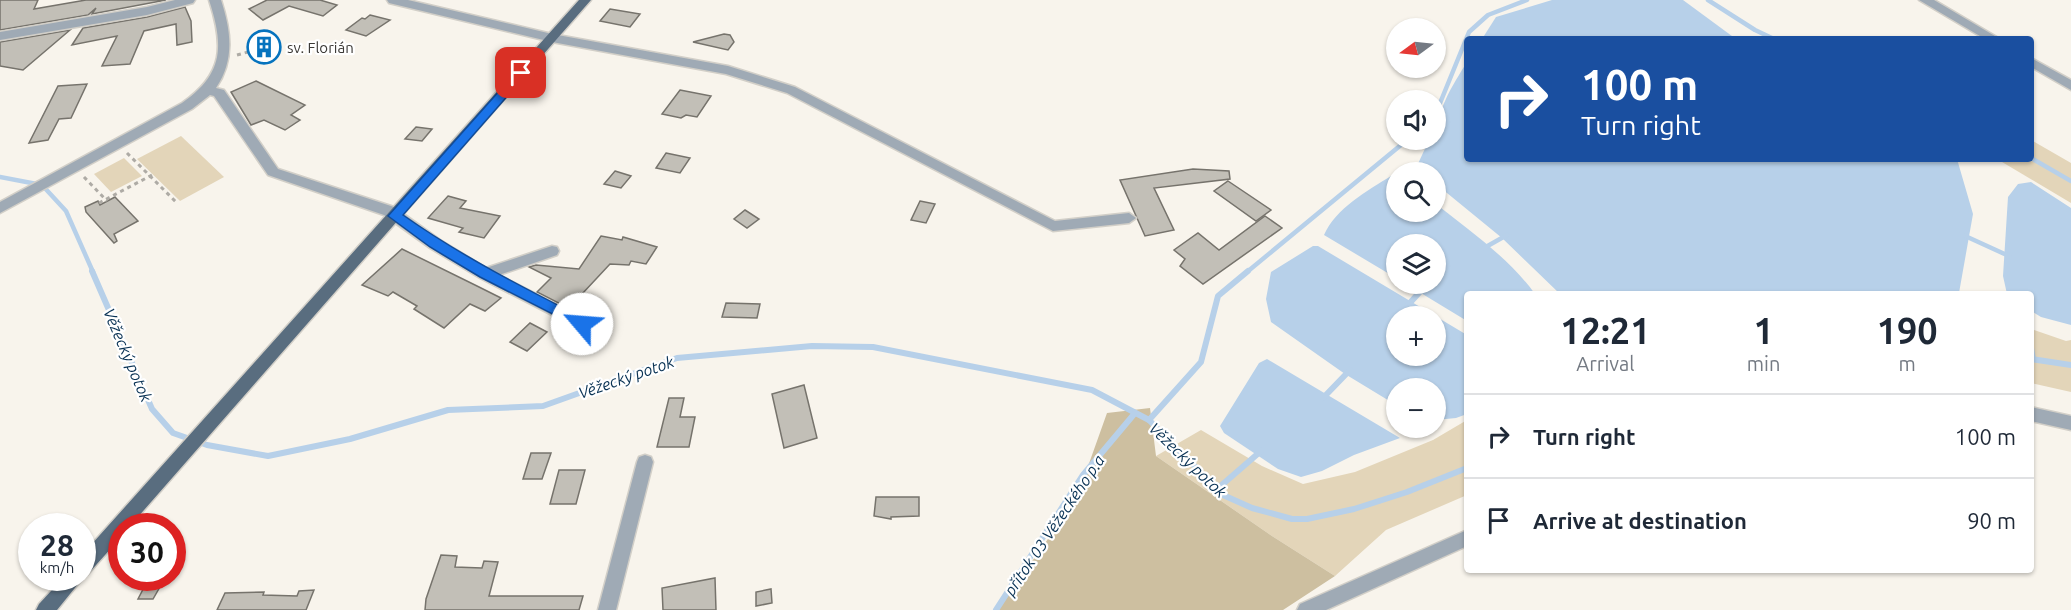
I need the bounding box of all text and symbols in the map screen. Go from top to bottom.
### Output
north arrow [1386,18,1446,78]
map controls [1386,18,1446,438]
building icon: sv. Florián [246,29,282,65]
place label: sv. Florián [287,39,354,56]
pin [495,47,546,98]
icon: arrive [504,56,537,89]
icon: right [1482,60,1560,138]
text: 100 m [1581,61,1698,108]
button: sound [1386,90,1446,150]
text: Turn right [1581,110,1701,140]
button: search [1386,162,1446,222]
button: layers [1386,234,1446,294]
position arrow [550,292,614,356]
water label: Věžecký potok [100,305,156,405]
button: + [1386,306,1446,366]
text: 12:21 [1560,310,1650,351]
text: 1 [1753,310,1774,351]
text: 190 [1877,310,1938,351]
water label: Věžecký potok [576,352,677,402]
text: Arrival [1576,352,1635,375]
text: min [1747,352,1780,375]
text: m [1899,352,1916,375]
button: − [1386,378,1446,438]
water label: Věžecký potok [1146,419,1231,502]
icon: right [1482,420,1515,453]
text: Turn right [1533,424,1635,449]
text: 100 m [1955,424,2016,449]
water label: přítok 03 Věžeckého p.a [1000,451,1108,599]
icon: arrive [1482,504,1515,537]
text: Arrive at destination [1533,508,1747,533]
text: 90 m [1967,508,2016,533]
speed limit sign: 30 [108,513,186,591]
text: 28 [40,528,74,562]
text: km/h [40,559,74,576]

